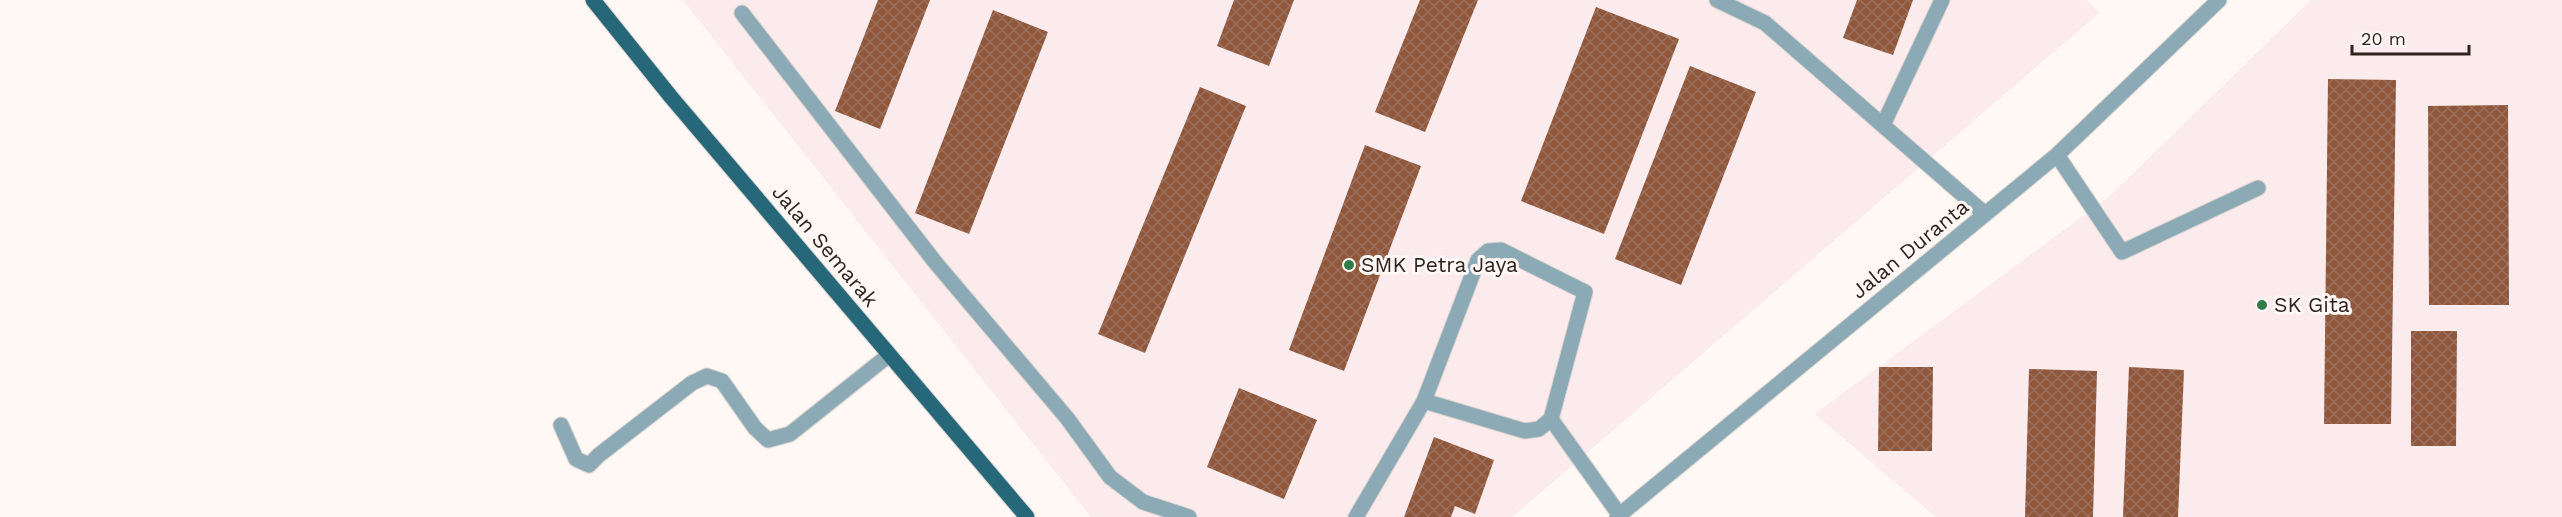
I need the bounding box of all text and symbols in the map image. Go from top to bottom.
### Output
scale bar [2352,18,2469,56]
text: 20 m [2361,28,2406,49]
street label: Jalan Semarak [767,180,884,312]
street label: Jalan Duranta [1846,194,1973,304]
place label: SMK Petra Jaya [1361,252,1518,277]
marker: SMK Petra Jaya [1342,258,1356,272]
place label: SK Gita [2274,292,2350,317]
marker: SK Gita [2255,298,2269,312]

